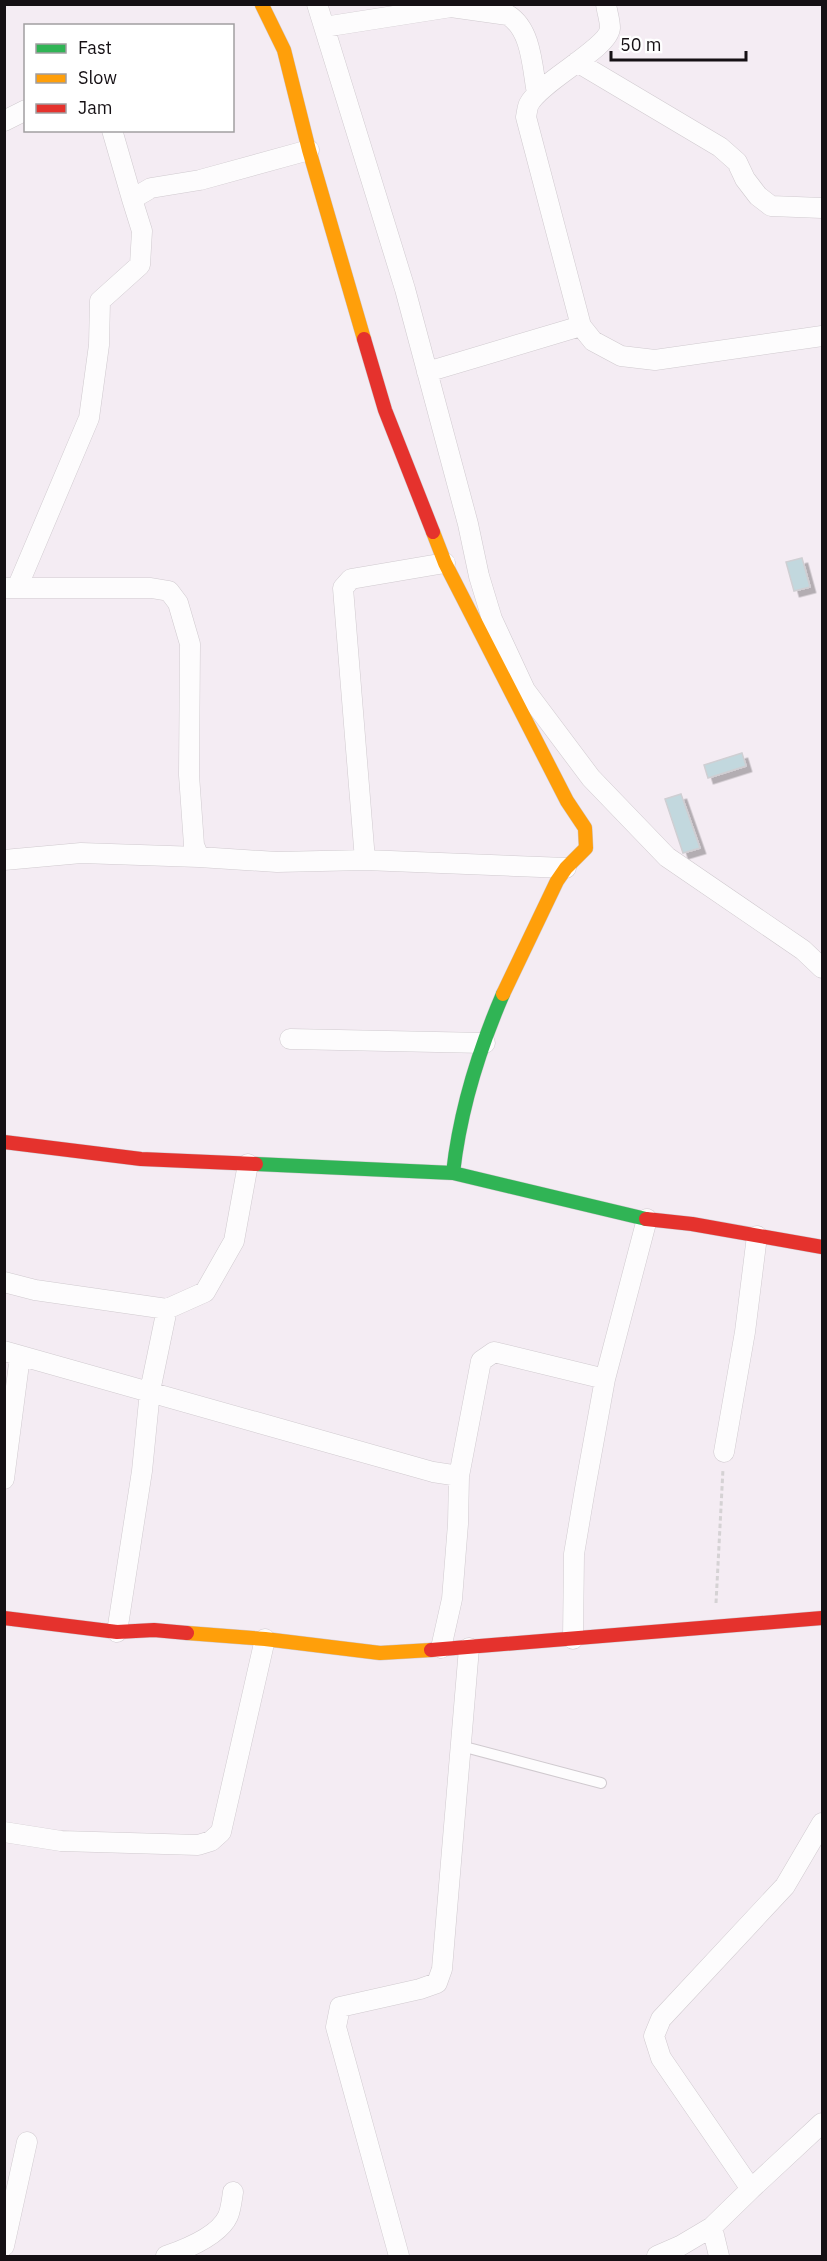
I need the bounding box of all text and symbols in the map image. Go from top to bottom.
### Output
legend [24,24,234,132]
scale bar [611,24,746,62]
text: 50 m [620,33,662,56]
text: Fast [78,36,112,59]
text: Slow [78,66,117,89]
text: Jam [78,96,113,119]

